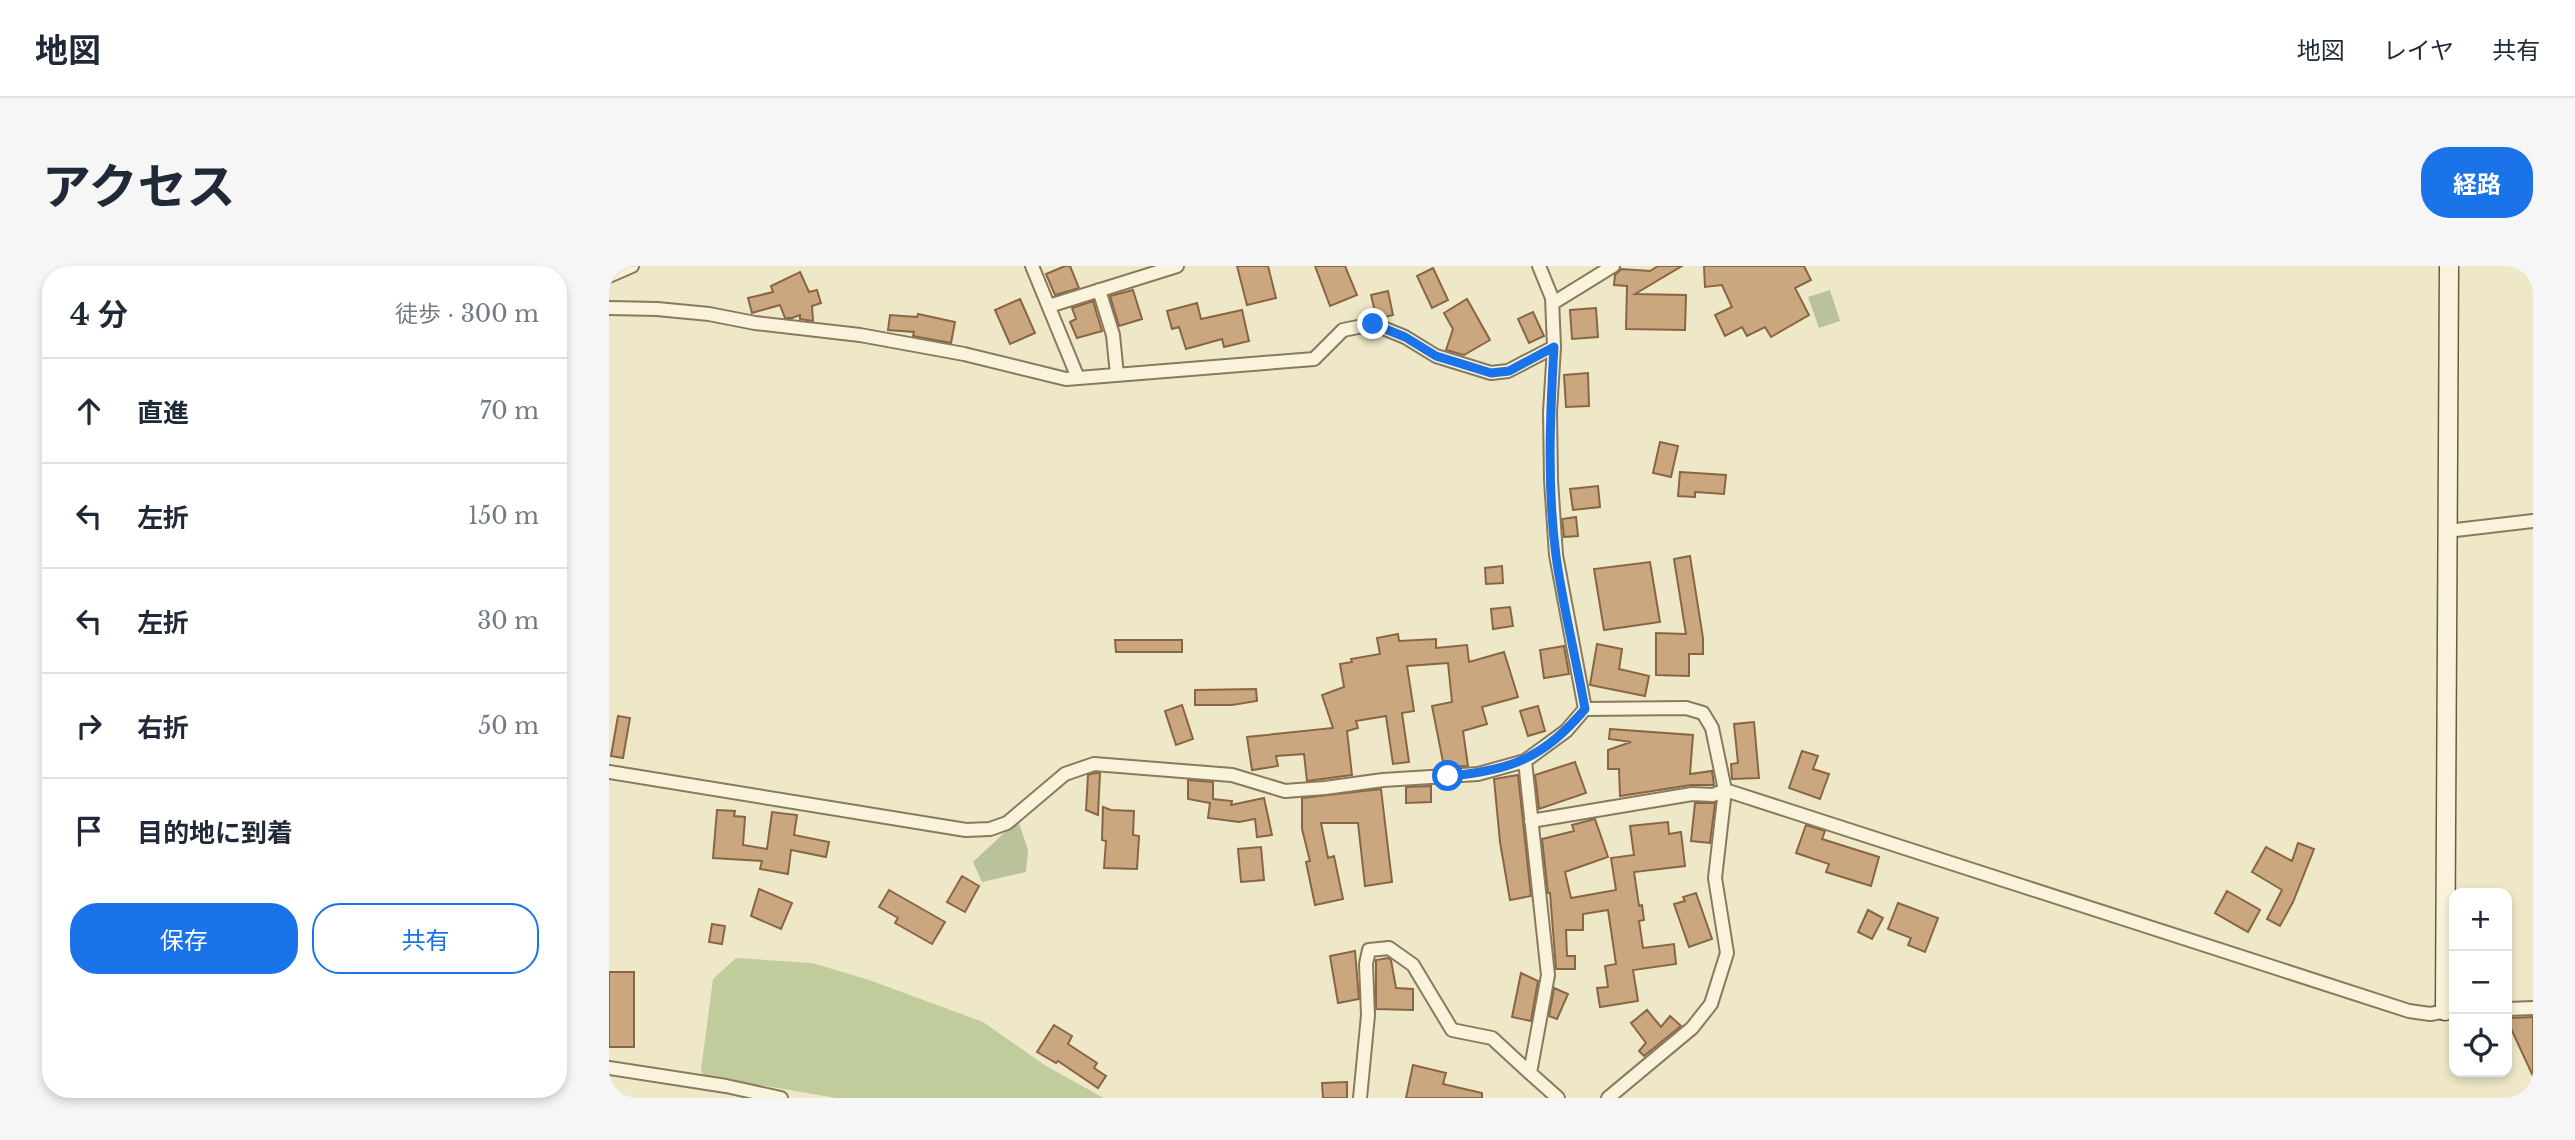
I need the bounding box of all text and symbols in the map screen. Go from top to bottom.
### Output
text: 地図 [35,30,101,71]
text: 地図 [2297,36,2345,65]
text: レイヤ [2383,36,2454,65]
text: 共有 [2492,36,2540,65]
button: 経路 [2421,147,2533,218]
text: アクセス [42,156,236,217]
text: 4 分 [70,296,128,333]
text: 徒歩 · 300 m [395,300,539,328]
route end [1357,308,1388,339]
icon: ahead [70,392,108,430]
text: 直進 [137,397,189,429]
text: 70 m [480,397,539,425]
icon: left [70,497,108,535]
text: 左折 [137,502,189,534]
text: 150 m [468,502,539,530]
icon: left [70,602,108,640]
text: 左折 [137,607,189,639]
text: 30 m [477,607,539,635]
icon: right [70,707,108,745]
text: 右折 [137,712,189,744]
text: 50 m [478,712,539,740]
route start [1432,760,1463,791]
icon: arrive [70,812,108,850]
text: 目的地に到着 [137,817,293,849]
map controls [2449,888,2512,1077]
button: + [2449,888,2512,951]
button: 保存 [70,903,298,974]
button: 共有 [312,903,539,974]
button: − [2449,951,2512,1014]
button: locate [2449,1014,2512,1077]

